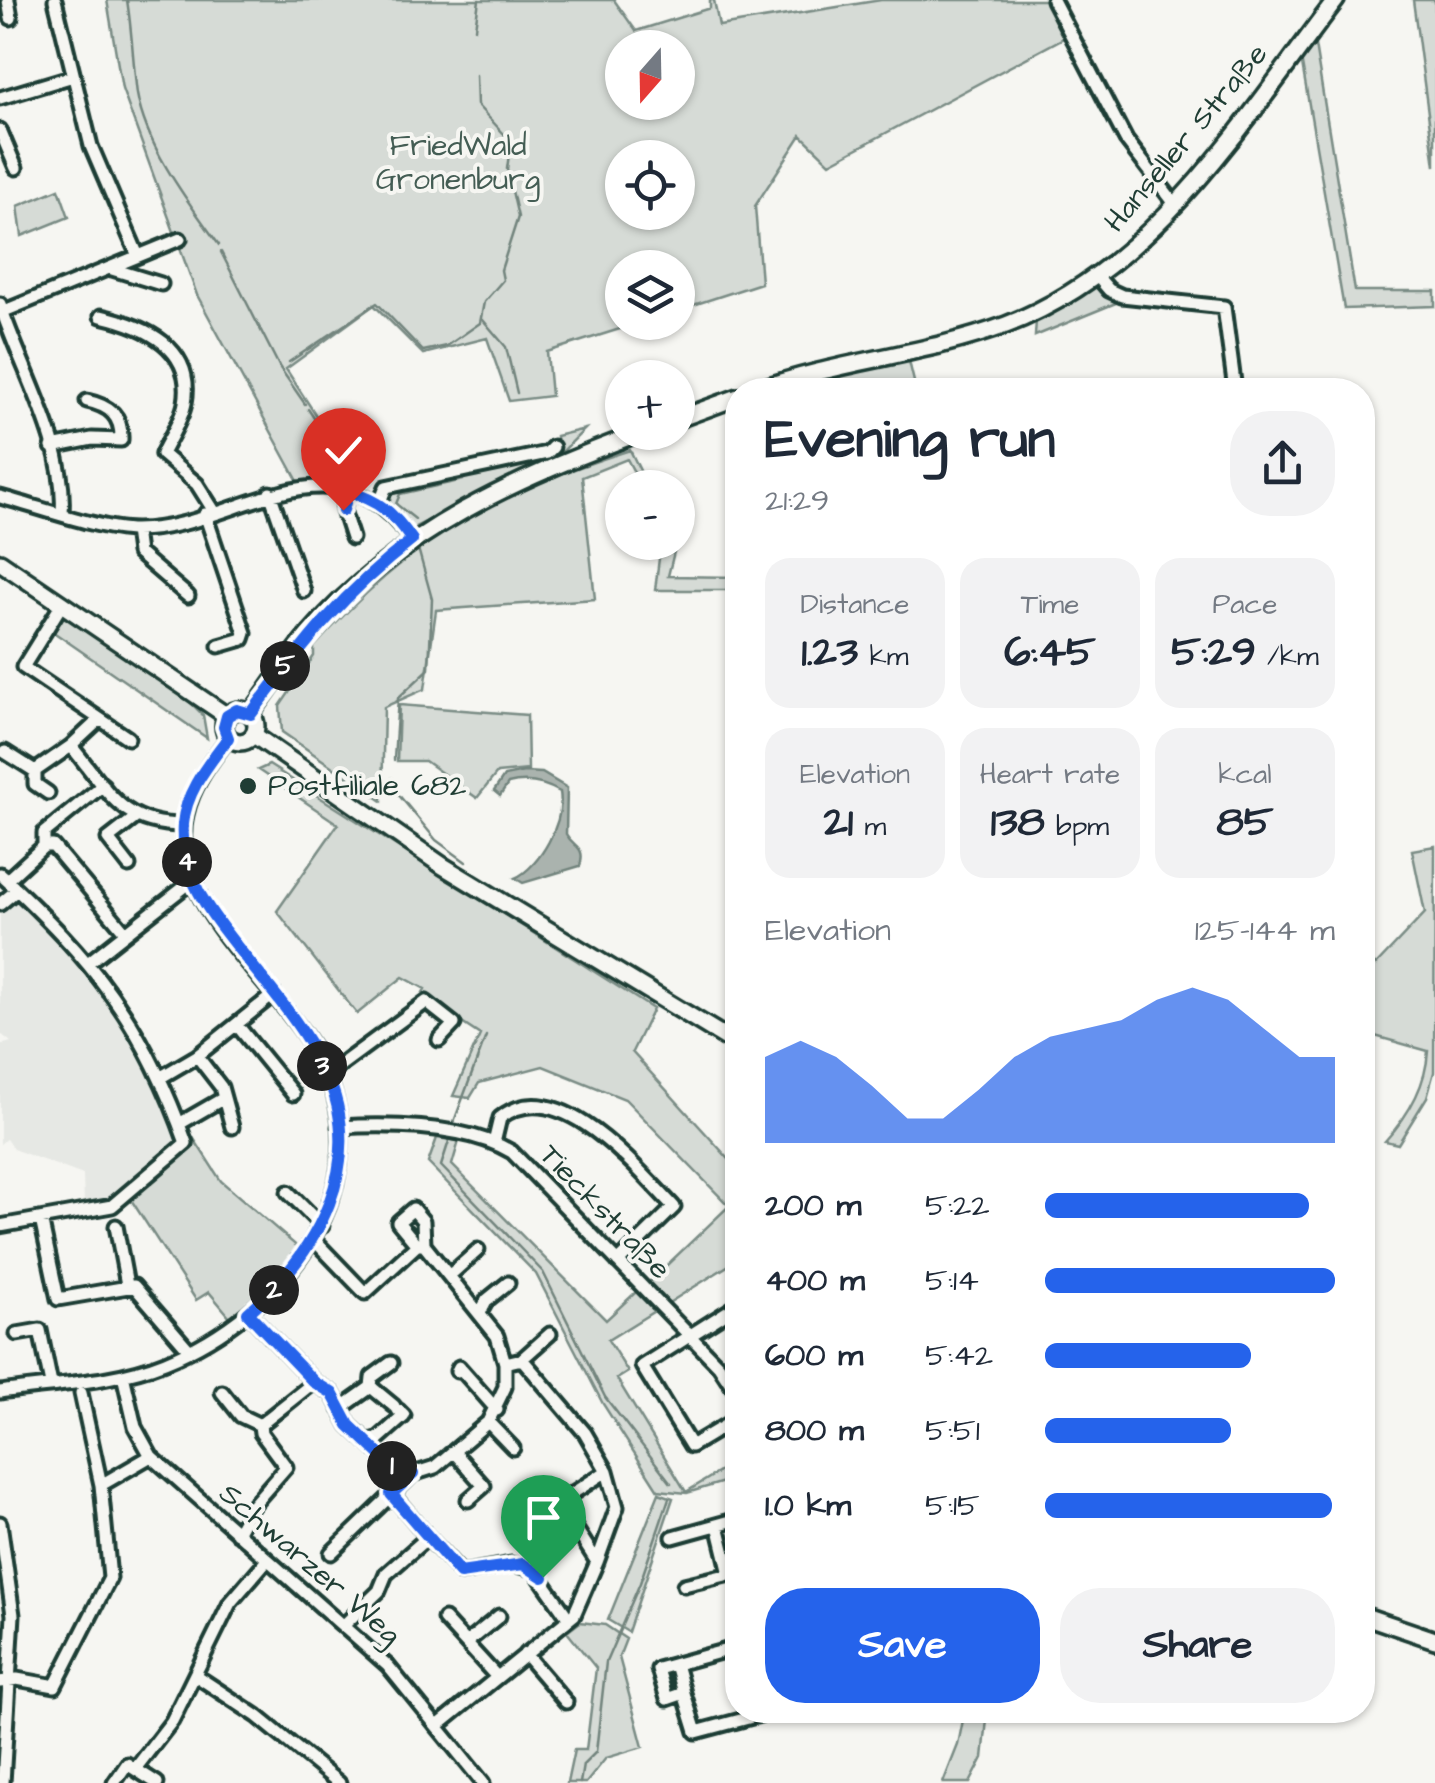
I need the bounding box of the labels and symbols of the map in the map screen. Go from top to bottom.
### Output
north arrow [605,30,695,120]
street label: Hanseller Straße [1094,35,1278,241]
park label: FriedWald Gronenburg [376,125,540,202]
pin [301,408,386,511]
pin: 5 [260,641,310,691]
place label: Postfiliale 682 [268,765,466,807]
marker: Postfiliale 682 [237,775,259,797]
pin: 4 [162,837,212,887]
pin: 3 [297,1041,347,1091]
street label: Tieckstraße [530,1135,680,1289]
pin: 2 [249,1265,299,1315]
pin: 1 [367,1441,417,1491]
street label: Schwarzer Weg [209,1473,410,1656]
pin [501,1475,586,1578]

